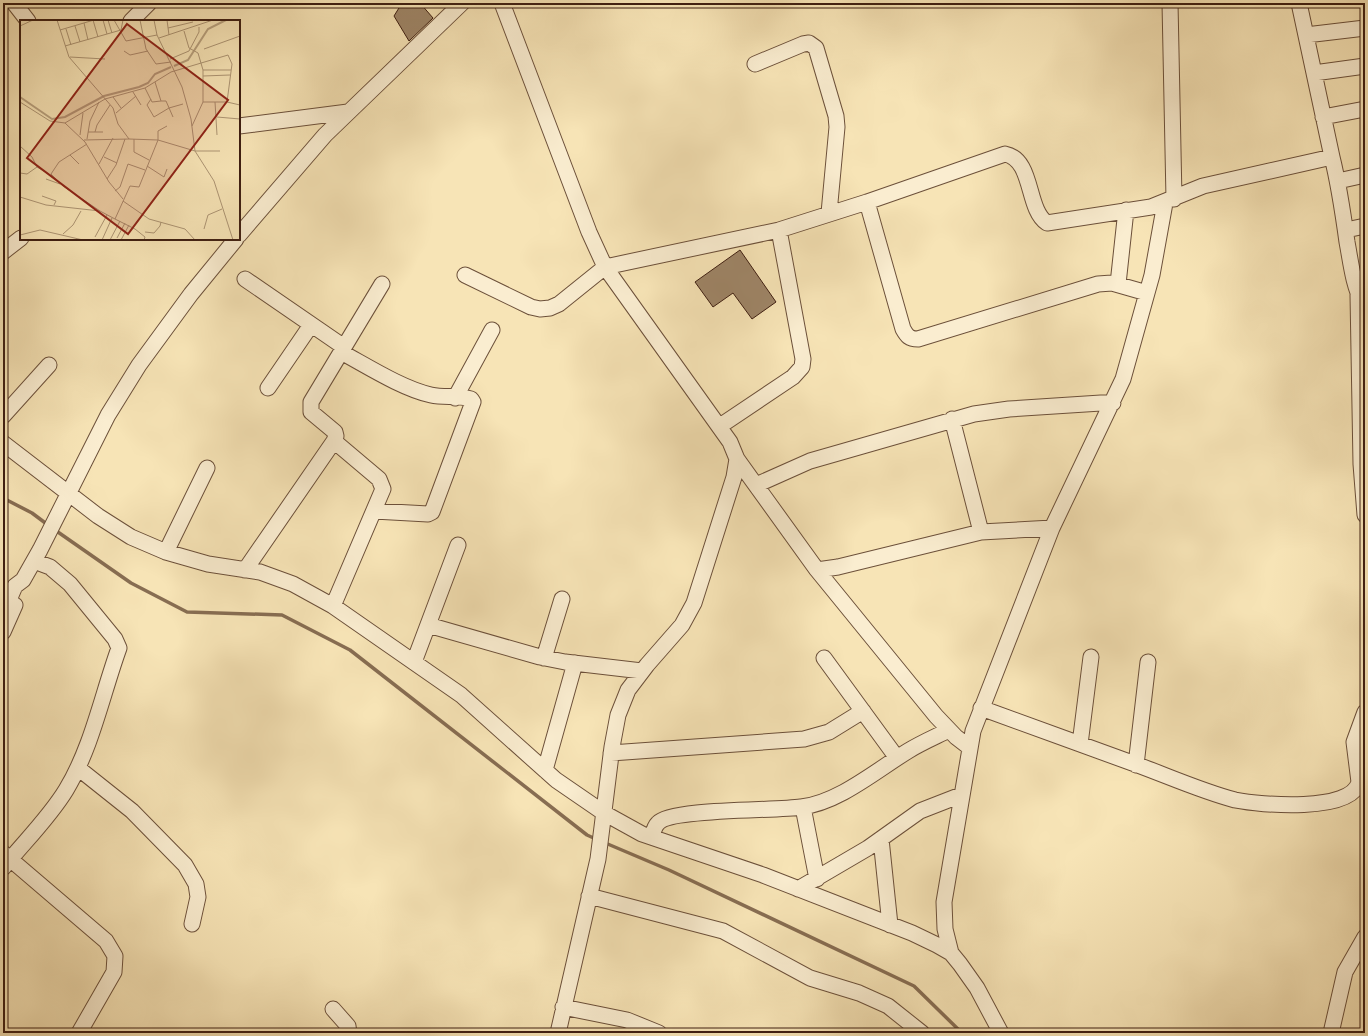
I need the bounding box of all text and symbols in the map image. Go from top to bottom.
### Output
inset map [20,20,240,240]

